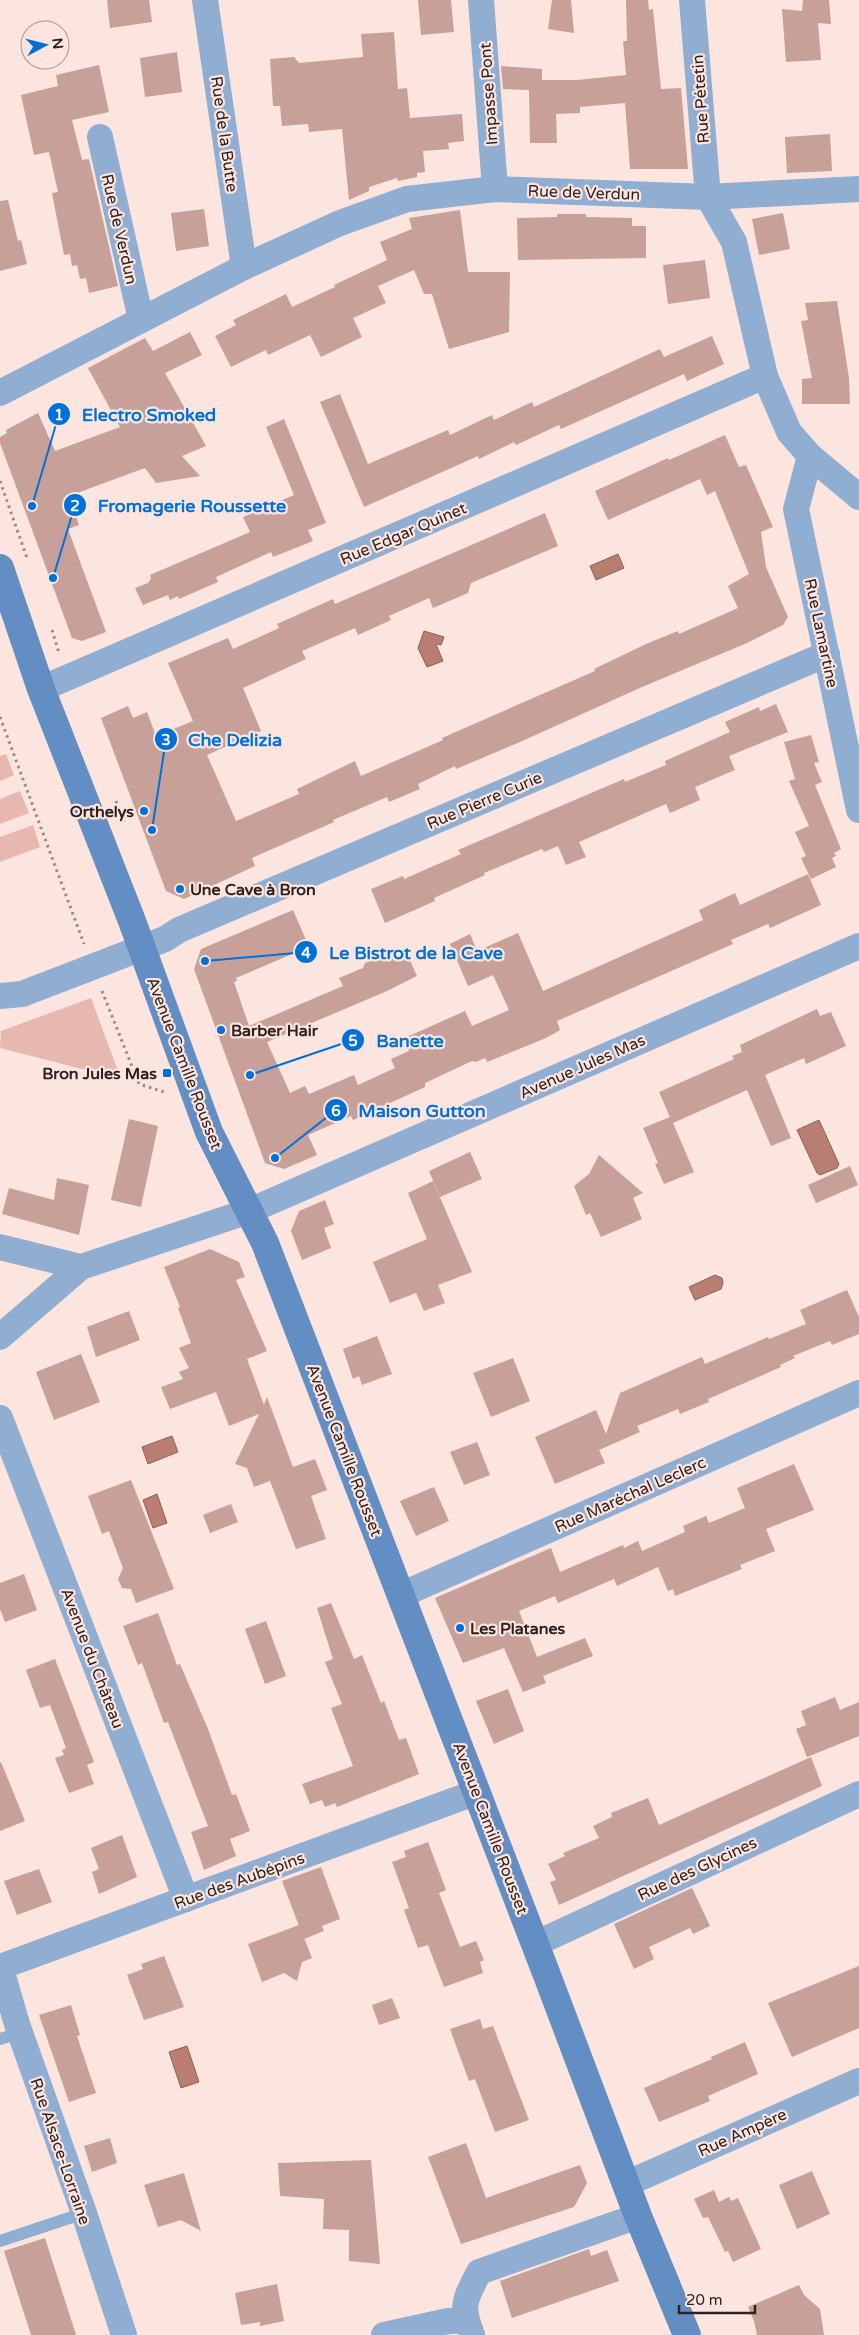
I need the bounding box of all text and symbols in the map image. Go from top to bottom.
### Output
north arrow [20,20,70,70]
text: N [48,37,67,50]
street label: Impasse Pont [475,42,503,146]
street label: Rue Pétetin [688,54,714,144]
street label: Rue de la Butte [206,75,242,193]
street label: Rue de Verdun [97,172,141,286]
street label: Rue de Verdun [527,181,640,205]
callout: Electro Smoked [47,398,226,431]
text: Electro Smoked [82,404,216,426]
text: 1 [54,406,64,424]
callout: Fromagerie Roussette [63,489,296,522]
text: Fromagerie Roussette [98,495,286,517]
text: 2 [70,497,80,515]
street label: Rue Edgar Quinet [337,498,470,570]
street label: Rue Lamartine [800,577,842,690]
callout: Che Delizia [153,723,292,756]
text: Che Delizia [188,729,282,751]
text: 3 [161,731,171,749]
street label: Rue Pierre Curie [424,768,545,834]
place label: Orthelys [70,802,134,822]
marker: Orthelys [138,805,150,817]
place label: Une Cave à Bron [190,880,316,900]
marker: Une Cave à Bron [174,883,186,895]
callout: Le Bistrot de la Cave [294,936,513,969]
text: Le Bistrot de la Cave [329,942,503,964]
text: 4 [301,944,311,962]
street label: Avenue Camille Rousset [142,974,226,1152]
place label: Barber Hair [231,1021,319,1041]
marker: Barber Hair [215,1024,227,1036]
callout: Banette [341,1024,453,1057]
text: Banette [376,1030,444,1052]
street label: Avenue Jules Mas [516,1030,648,1104]
text: 5 [348,1032,358,1050]
place label: Bron Jules Mas [42,1064,157,1084]
marker: Bron Jules Mas [161,1067,173,1079]
callout: Maison Gutton [323,1094,496,1127]
text: Maison Gutton [358,1100,486,1122]
text: 6 [331,1102,341,1120]
street label: Avenue Camille Rousset [302,1361,386,1539]
street label: Rue Maréchal Leclerc [552,1453,709,1537]
street label: Avenue du Château [56,1585,128,1731]
place label: Les Platanes [470,1619,565,1639]
marker: Les Platanes [454,1622,466,1634]
street label: Avenue Camille Rousset [448,1739,532,1917]
street label: Rue des Glycines [635,1833,760,1905]
street label: Rue des Aubépins [171,1848,307,1914]
street label: Rue Alsace-Lorraine [26,2075,95,2227]
street label: Rue Ampère [695,2104,790,2161]
scale bar [679,2282,755,2314]
text: 20 m [686,2291,723,2309]

